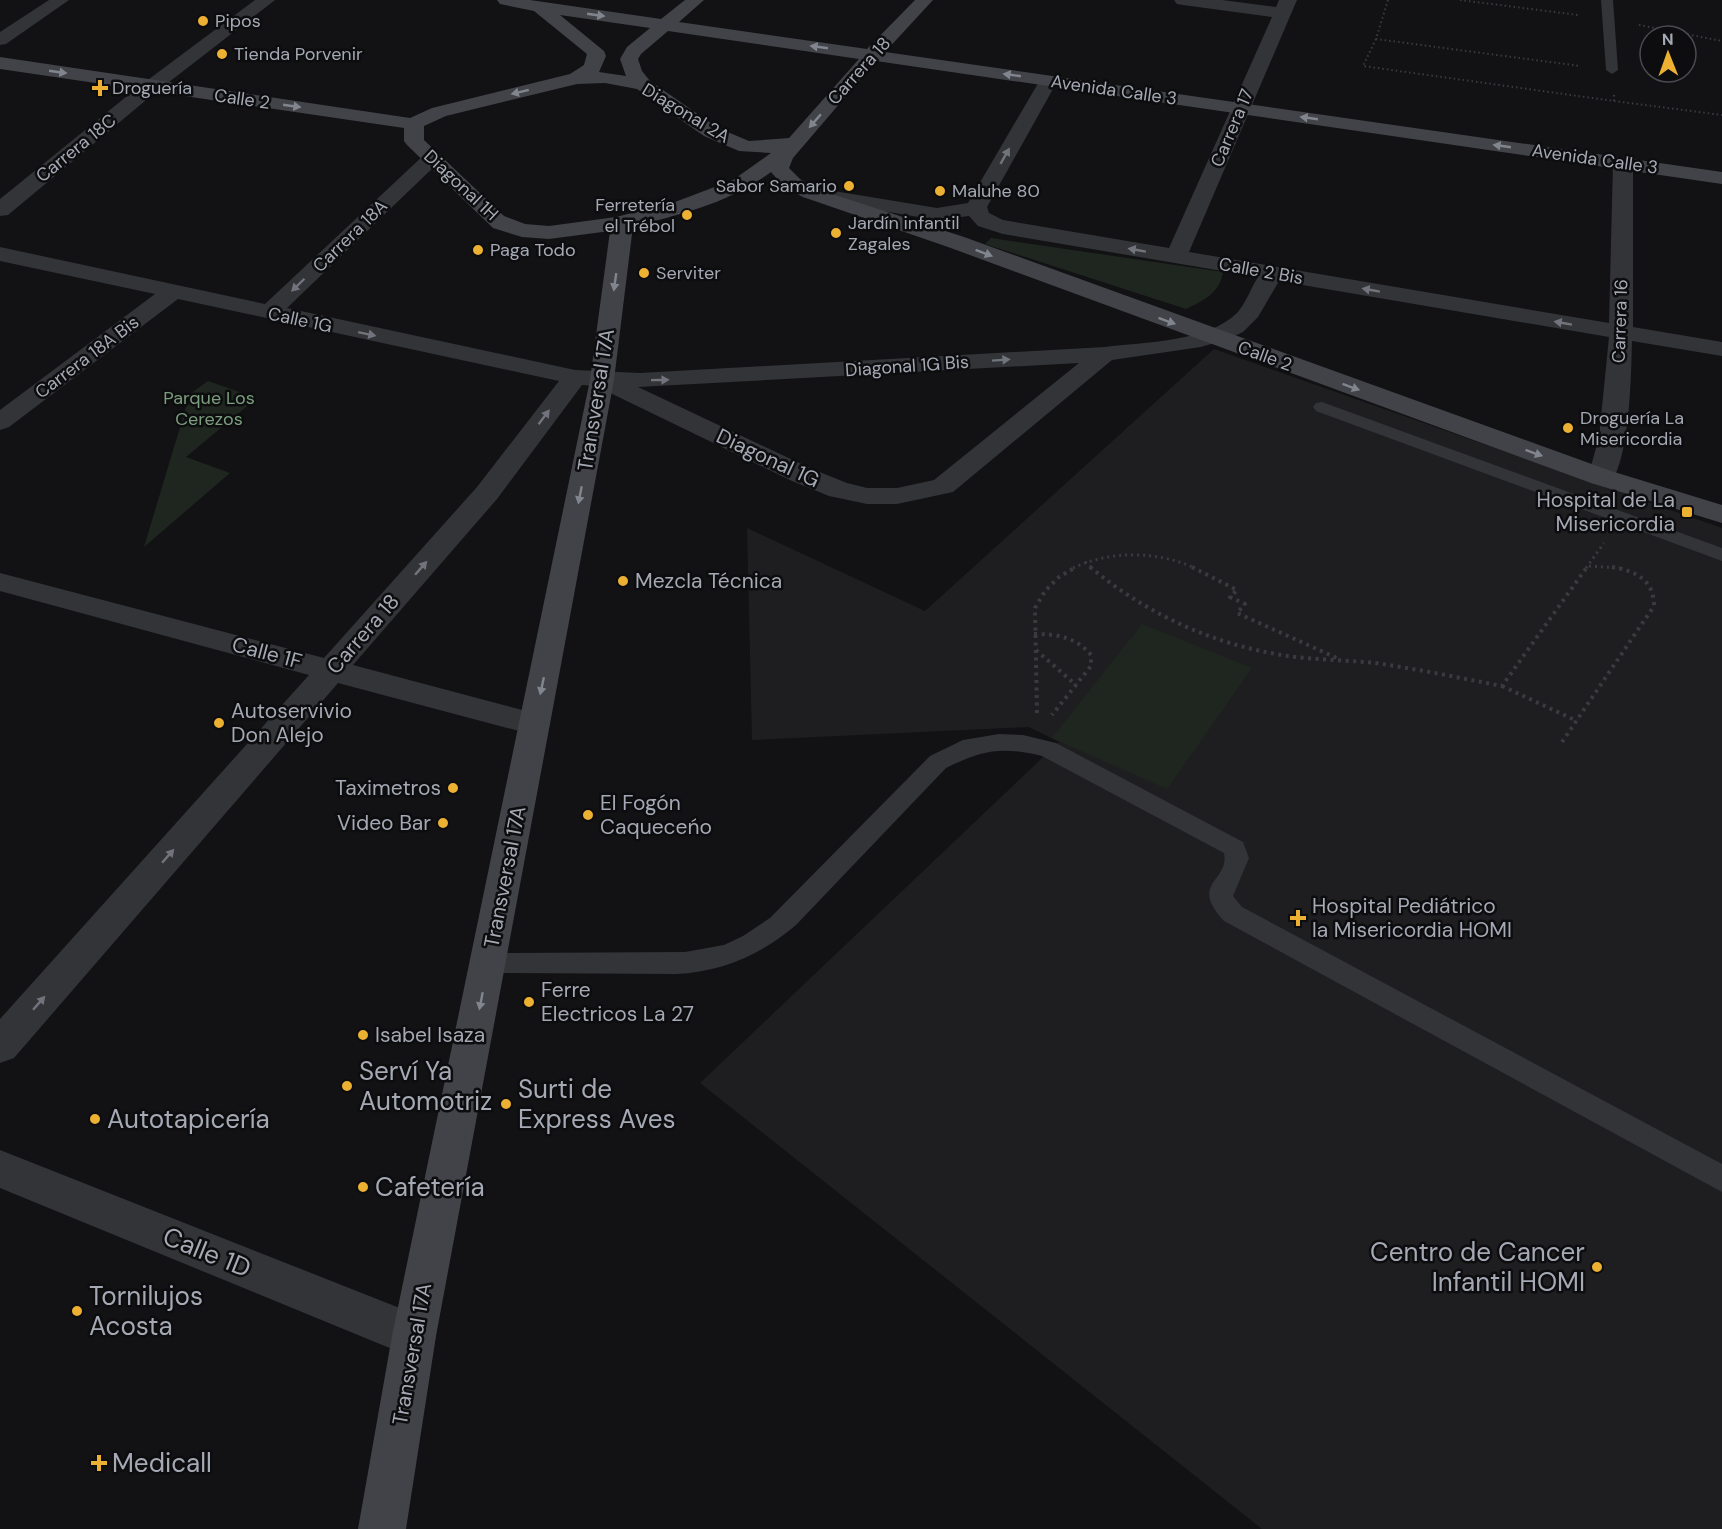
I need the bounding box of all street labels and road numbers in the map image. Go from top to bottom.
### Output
street label: Carrera 18 [822,32,896,110]
street label: Avenida Calle 3 [1049,69,1179,111]
street label: Diagonal 2A [638,77,734,149]
street label: Calle 2 [213,83,271,115]
street label: Carrera 17 [1205,85,1259,171]
street label: Carrera 18C [31,108,121,188]
street label: Avenida Calle 3 [1530,138,1660,180]
street label: Diagonal 1H [419,144,503,226]
street label: Carrera 18A [307,194,393,278]
street label: Calle 2 Bis [1217,252,1305,290]
street label: Carrera 16 [1607,279,1633,363]
street label: Calle 1G [266,302,334,338]
street label: Carrera 18A Bis [30,310,144,404]
street label: Transversal 17A [571,327,621,473]
street label: Calle 2 [1235,335,1295,377]
street label: Diagonal 1G Bis [844,350,970,382]
street label: Diagonal 1G [712,422,824,494]
street label: Carrera 18 [320,588,406,680]
street label: Calle 1F [229,630,305,676]
street label: Transversal 17A [478,804,533,950]
street label: Calle 1D [158,1219,256,1285]
street label: Transversal 17A [386,1281,438,1427]

